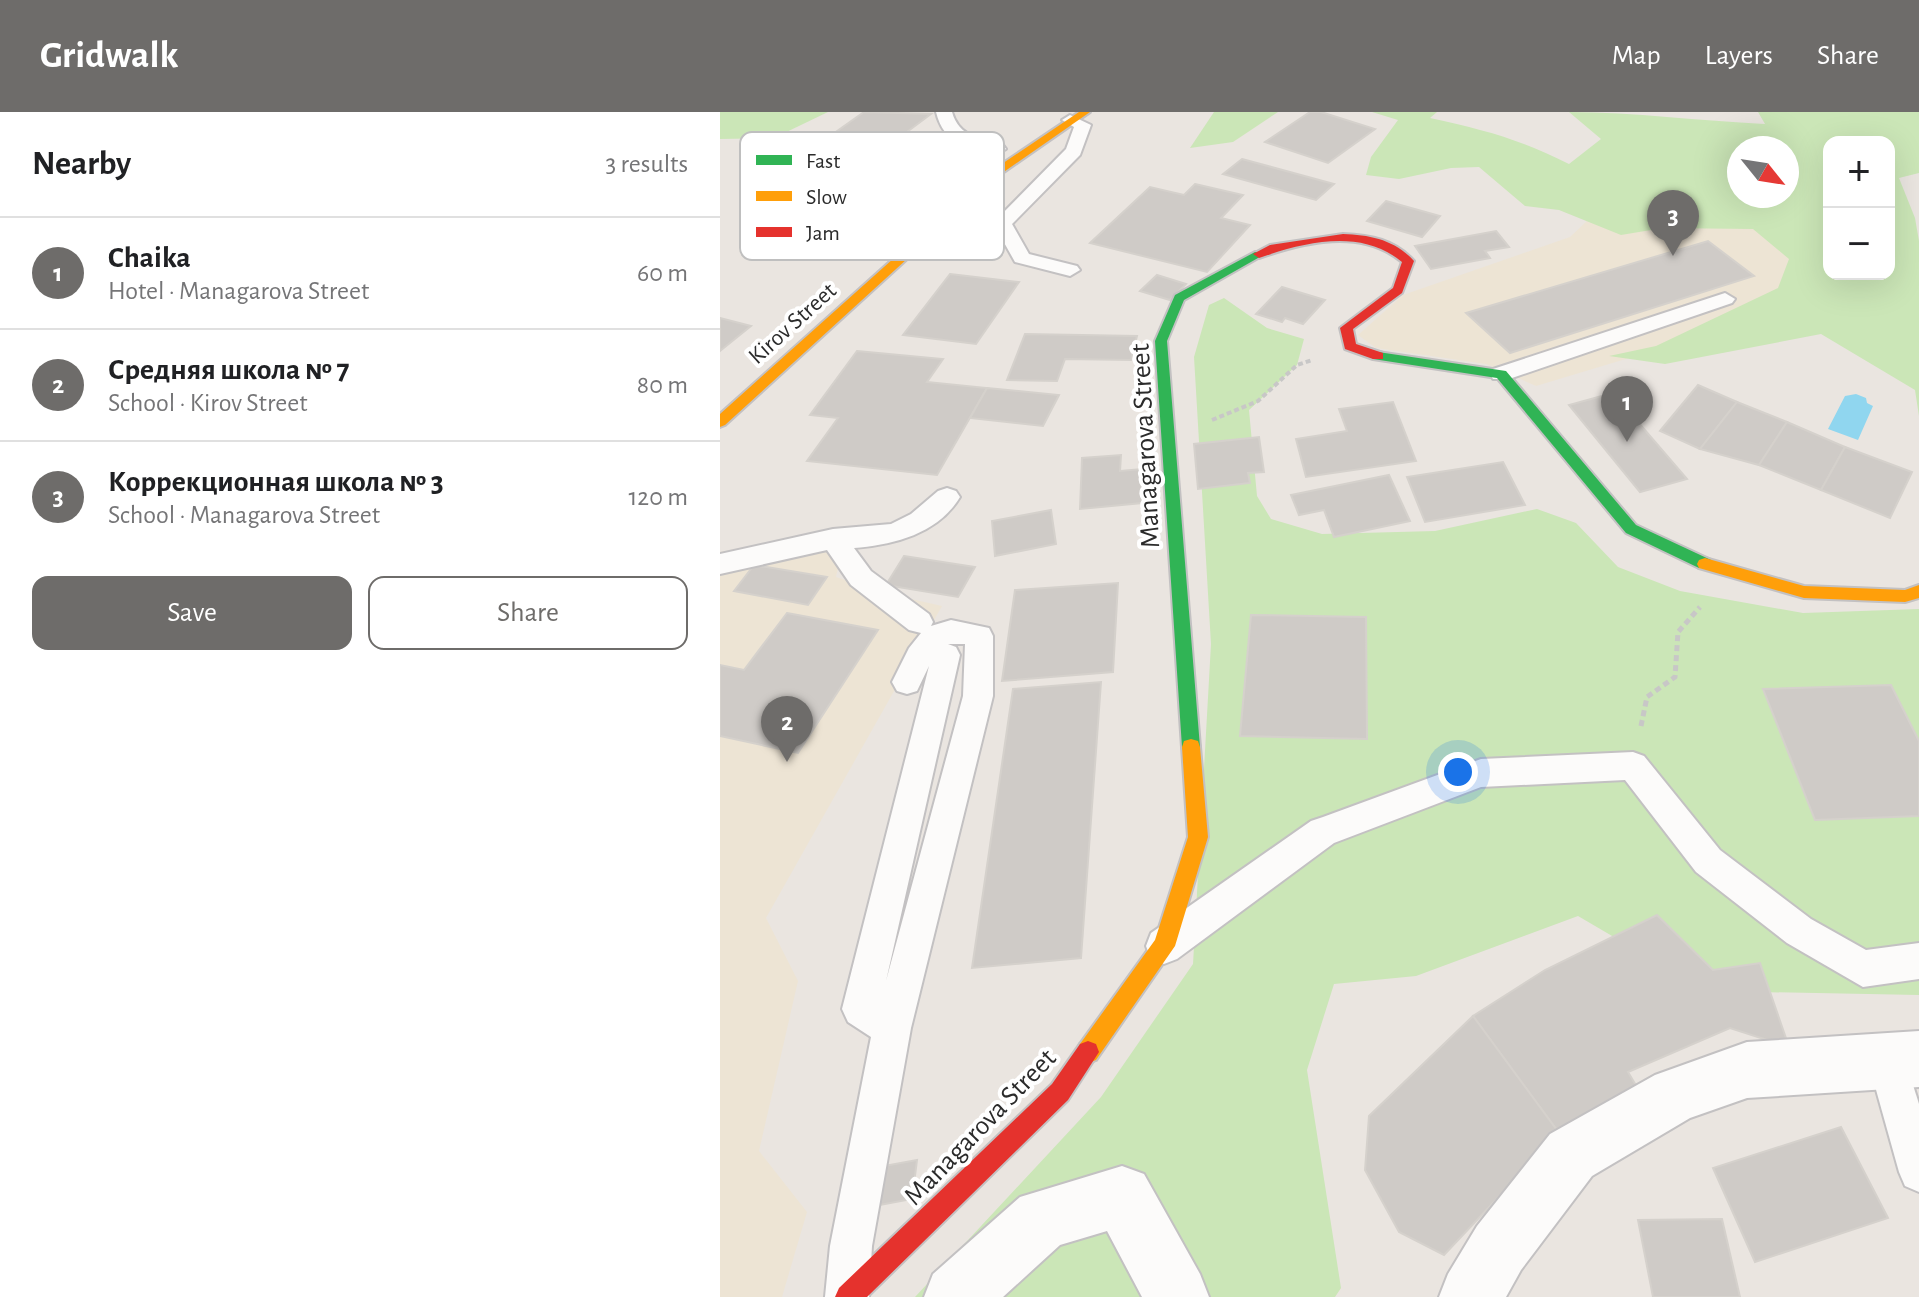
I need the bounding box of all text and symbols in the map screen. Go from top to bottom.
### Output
text: Gridwalk [40,37,178,75]
text: Map [1612,42,1661,70]
text: Layers [1705,42,1773,70]
text: Share [1817,42,1879,70]
legend [740,132,1004,260]
north arrow [1727,136,1799,208]
map controls [1823,136,1895,280]
button: + [1823,136,1895,208]
text: Nearby [32,147,131,181]
text: Fast [806,150,840,172]
text: 3 results [605,151,688,177]
text: Slow [806,186,847,208]
pin: 3 [1647,190,1699,256]
button: − [1823,208,1895,280]
text: Jam [806,222,840,244]
text: Chaika [108,243,191,273]
text: 1 [53,260,63,286]
text: 60 m [637,260,688,286]
text: Hotel · Managarova Street [108,278,369,304]
street label: Kirov Street [744,278,841,369]
street label: Managarova Street [1127,343,1165,549]
text: Средняя школа № 7 [108,355,350,385]
text: 2 [52,372,64,398]
text: 80 m [637,372,688,398]
pin: 1 [1601,376,1653,442]
text: School · Kirov Street [108,390,308,416]
text: Коррекционная школа № 3 [108,467,444,497]
text: 3 [52,484,64,510]
text: 120 m [628,484,688,510]
text: School · Managarova Street [108,502,380,528]
button: Save [32,576,352,650]
button: Share [368,576,688,650]
pin: 2 [761,696,813,762]
your location [1438,752,1478,792]
street label: Managarova Street [899,1044,1062,1211]

